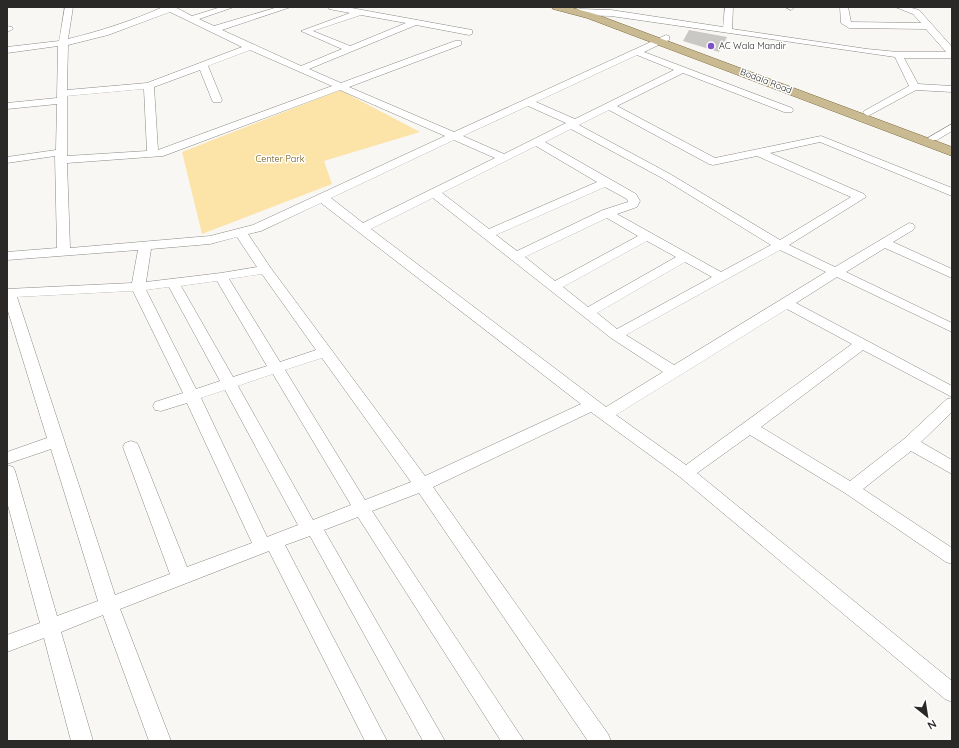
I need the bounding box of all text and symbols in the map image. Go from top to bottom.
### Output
place label: AC Wala Mandir [719,40,787,51]
marker: AC Wala Mandir [706,41,716,51]
street label: Bodala Road [739,66,794,95]
park label: Center Park [255,153,305,164]
north arrow [907,696,947,736]
text: N [925,717,939,733]

